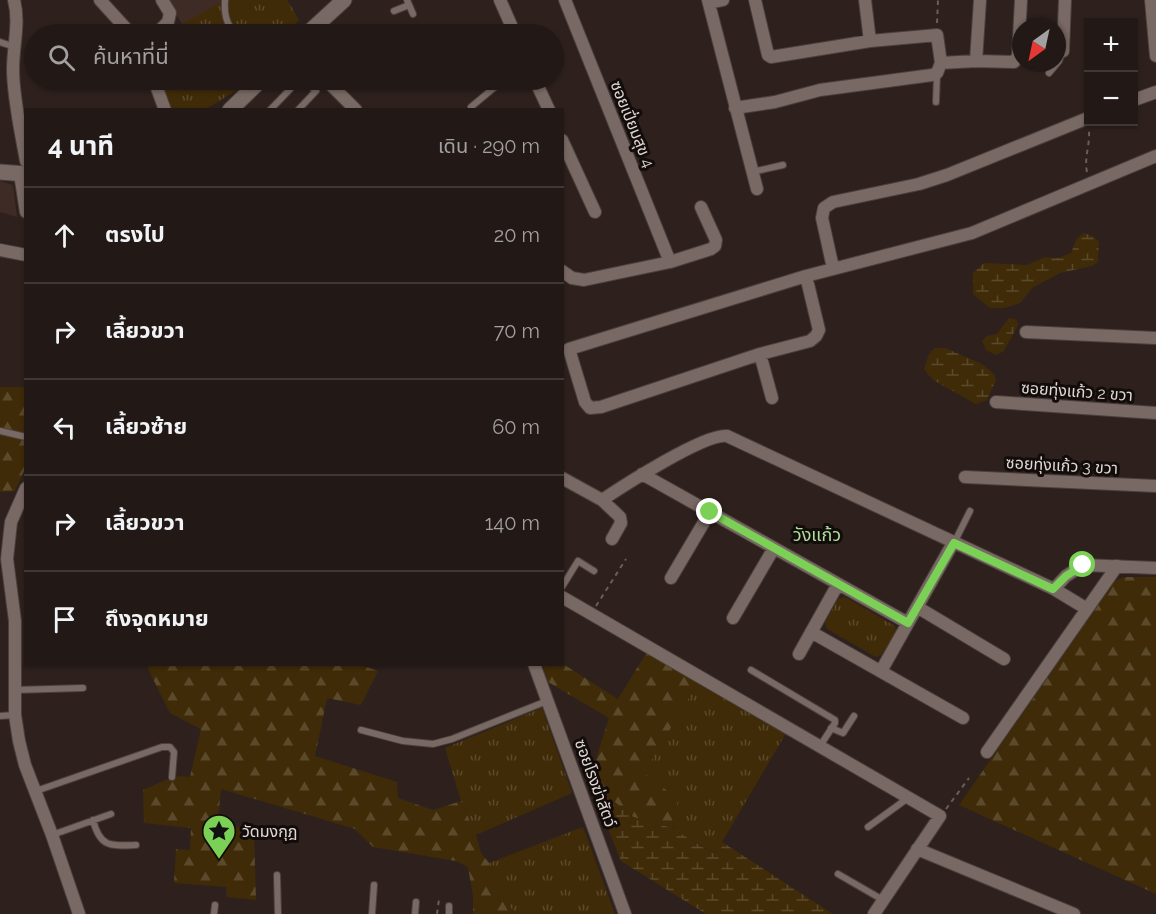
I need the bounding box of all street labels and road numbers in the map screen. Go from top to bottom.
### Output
street label: ซอยเปี่ยมสุข 4 [607,77,661,171]
street label: ซอยทุ่งแก้ว 2 ขวา [1020,378,1134,405]
street label: ซอยทุ่งแก้ว 3 ขวา [1005,453,1119,478]
street label: ซอยโรงฆ่าสัตว์ [571,737,620,830]

